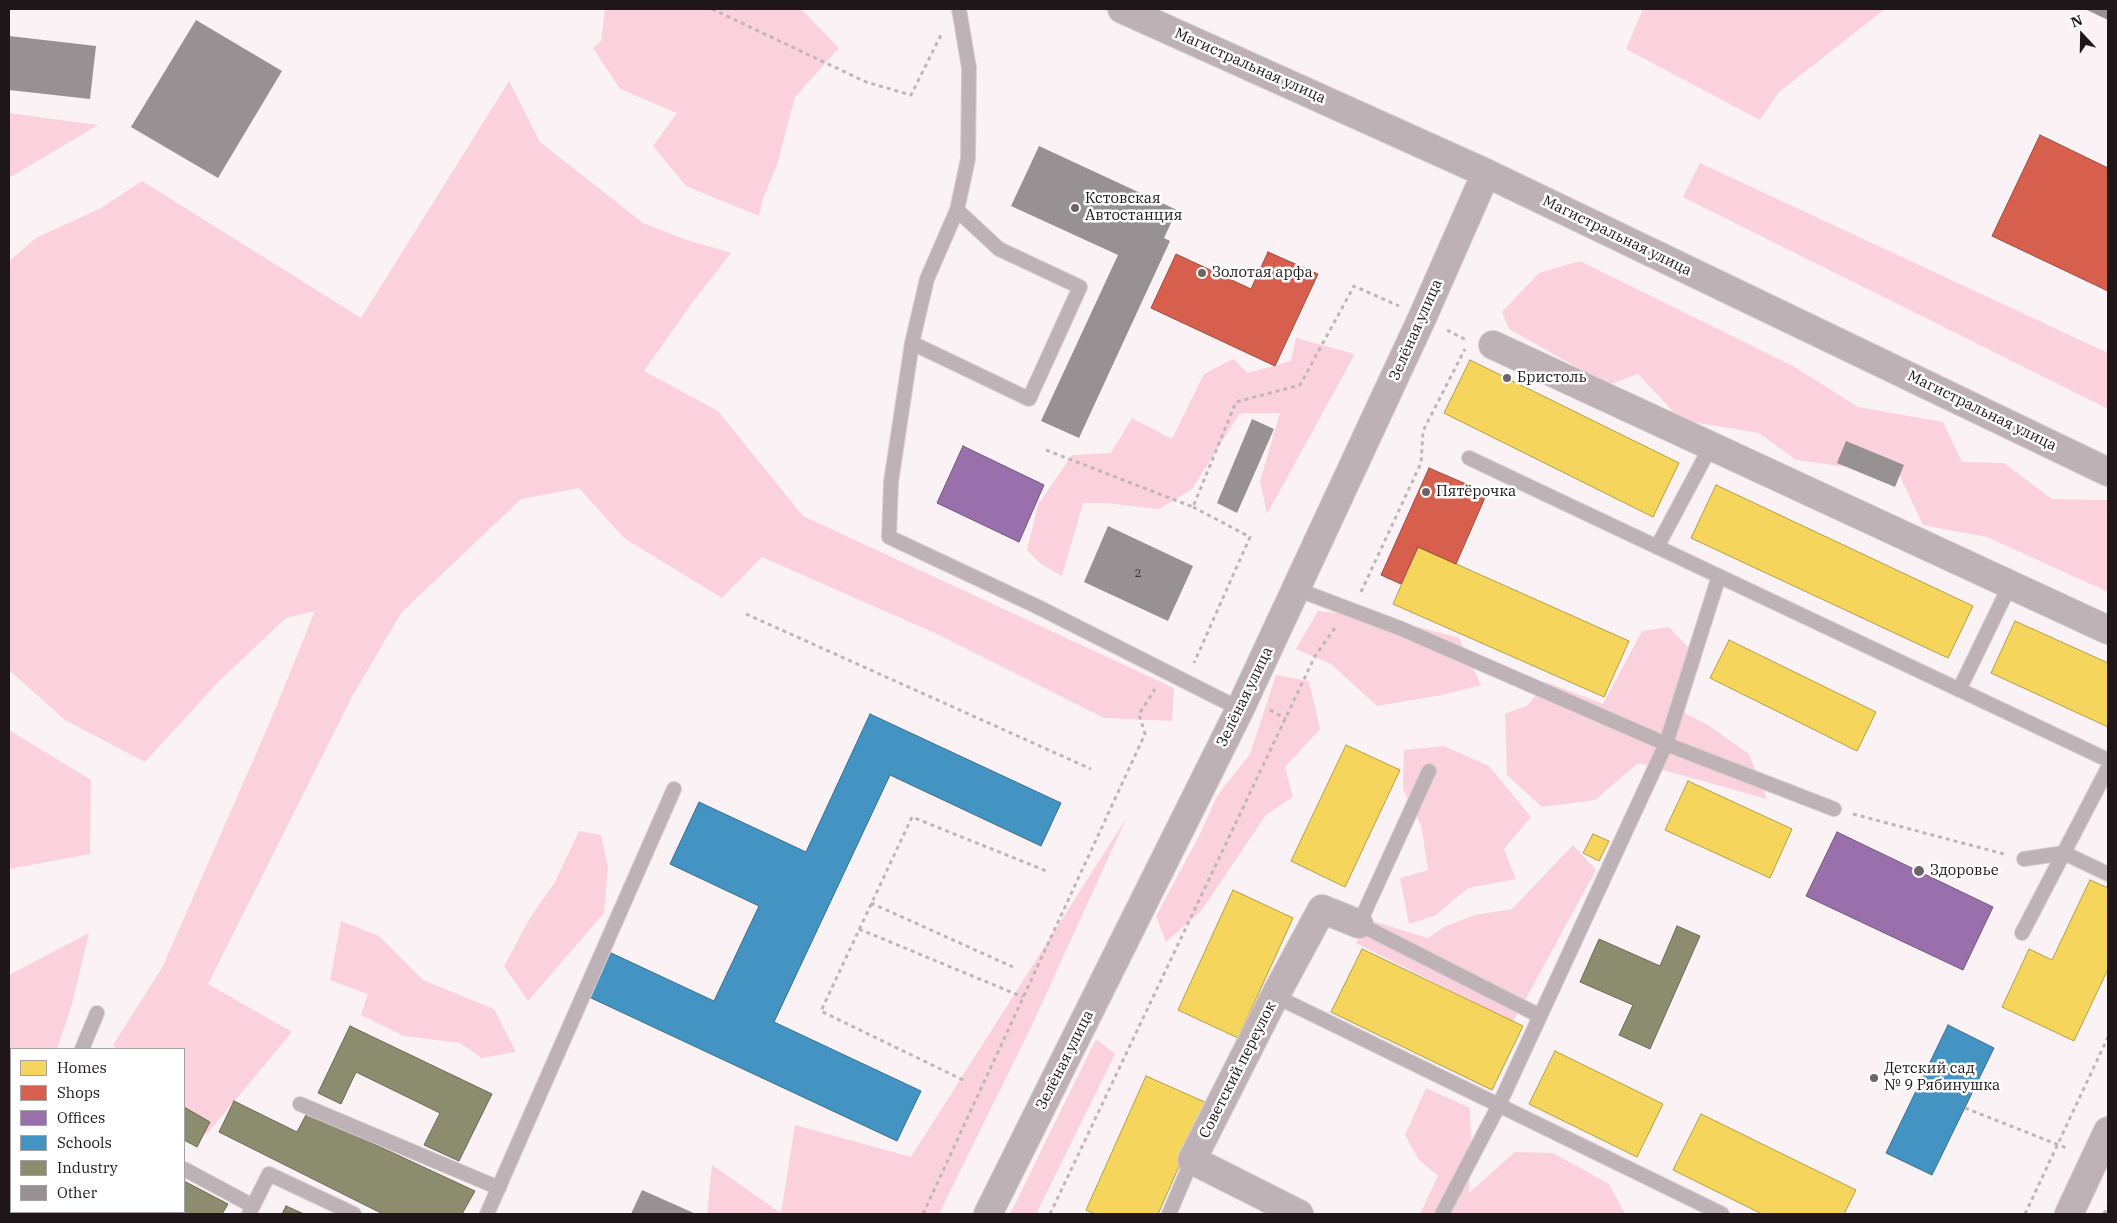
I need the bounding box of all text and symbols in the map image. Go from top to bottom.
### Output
north arrow [2057,10,2107,60]
text: N [2068,11,2085,31]
street label: Магистральная улица [1172,24,1328,108]
place label: Кстовская Автостанция [1085,190,1182,225]
street label: Магистральная улица [1540,192,1694,280]
marker: Кстовская Автостанция [1069,202,1081,214]
place label: Золотая арфа [1212,264,1313,282]
marker: Золотая арфа [1196,267,1208,279]
street label: Зелёная улица [1386,277,1446,383]
street label: Магистральная улица [1905,367,2059,455]
place label: Бристоль [1517,369,1587,387]
marker: Бристоль [1501,372,1513,384]
place label: Пятёрочка [1436,483,1516,501]
marker: Пятёрочка [1420,486,1432,498]
house number: 2 [1134,567,1142,581]
street label: Зелёная улица [1213,644,1277,750]
place label: Здоровье [1930,862,1999,880]
marker: Здоровье [1912,864,1926,878]
street label: Советский переулок [1196,999,1280,1141]
street label: Зелёная улица [1032,1007,1098,1113]
legend [10,1048,185,1213]
text: Homes [57,1058,107,1077]
place label: Детский сад № 9 Рябинушка [1884,1060,2000,1095]
marker: Детский сад № 9 Рябинушка [1868,1072,1880,1084]
text: Shops [57,1083,100,1102]
text: Offices [57,1108,105,1127]
text: Schools [57,1133,112,1152]
text: Industry [57,1158,118,1177]
text: Other [57,1183,97,1202]

